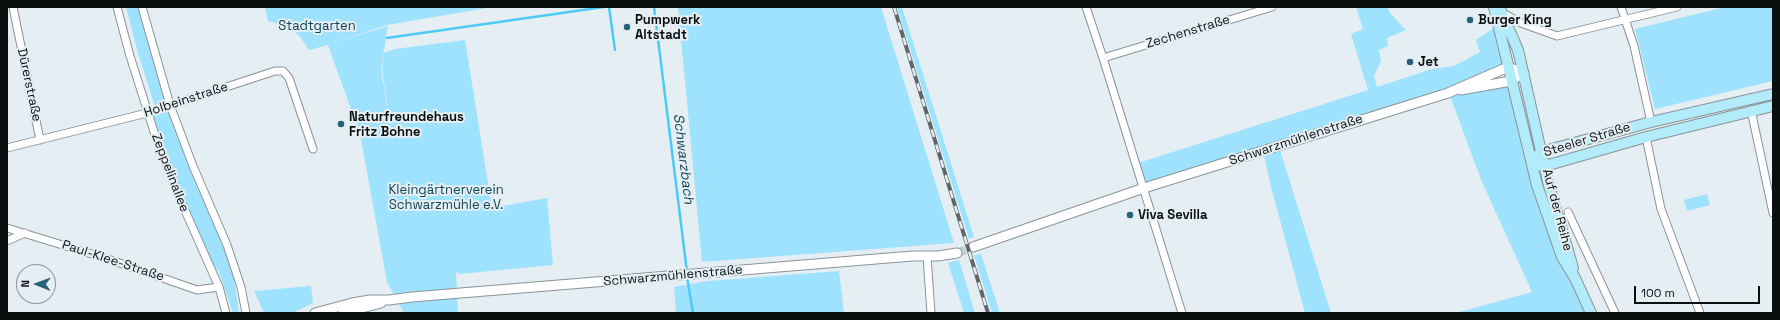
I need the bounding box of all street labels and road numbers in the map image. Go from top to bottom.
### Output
street label: Zechenstraße [1144,12,1232,52]
street label: Dürerstraße [14,47,44,123]
street label: Holbeinstraße [142,79,230,121]
street label: Schwarzmühlenstraße [1227,111,1365,169]
street label: Steeler Straße [1542,119,1632,161]
street label: Zeppelinallee [148,131,192,215]
street label: Auf der Reihe [1539,167,1575,253]
street label: Paul-Klee-Straße [60,237,166,285]
street label: Schwarzmühlenstraße [603,262,743,290]

